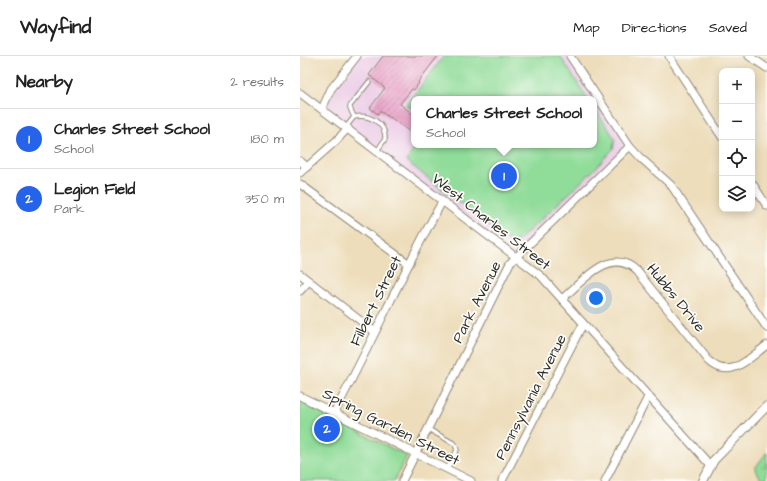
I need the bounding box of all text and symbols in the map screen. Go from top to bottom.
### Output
text: Wayfind [20,14,91,41]
text: Map [573,18,600,38]
text: Directions [622,18,687,38]
text: Saved [709,18,747,38]
map controls [719,68,755,212]
button: + [719,68,755,104]
text: Nearby [16,70,73,94]
text: 2 results [230,73,284,91]
popup [411,96,597,148]
text: Charles Street School [426,103,582,124]
button: − [719,104,755,140]
text: Charles Street School [54,119,210,140]
text: School [426,124,466,142]
text: 1 [28,130,30,148]
text: 180 m [250,130,284,148]
text: School [54,140,94,158]
button: locate [719,140,755,176]
pin: 1 [491,161,517,191]
street label: West Charles Street [427,169,555,275]
button: layers [719,176,755,212]
text: Legion Field [54,179,135,200]
text: 2 [25,190,33,208]
text: 350 m [245,190,284,208]
text: Park [54,200,84,218]
street label: Filbert Street [345,252,407,350]
street label: Park Avenue [447,257,507,347]
street label: Hubbs Drive [642,259,710,337]
your location [586,288,606,308]
street label: Pennsylvania Avenue [490,331,573,464]
street label: Spring Garden Street [318,383,463,472]
pin: 2 [314,414,340,444]

